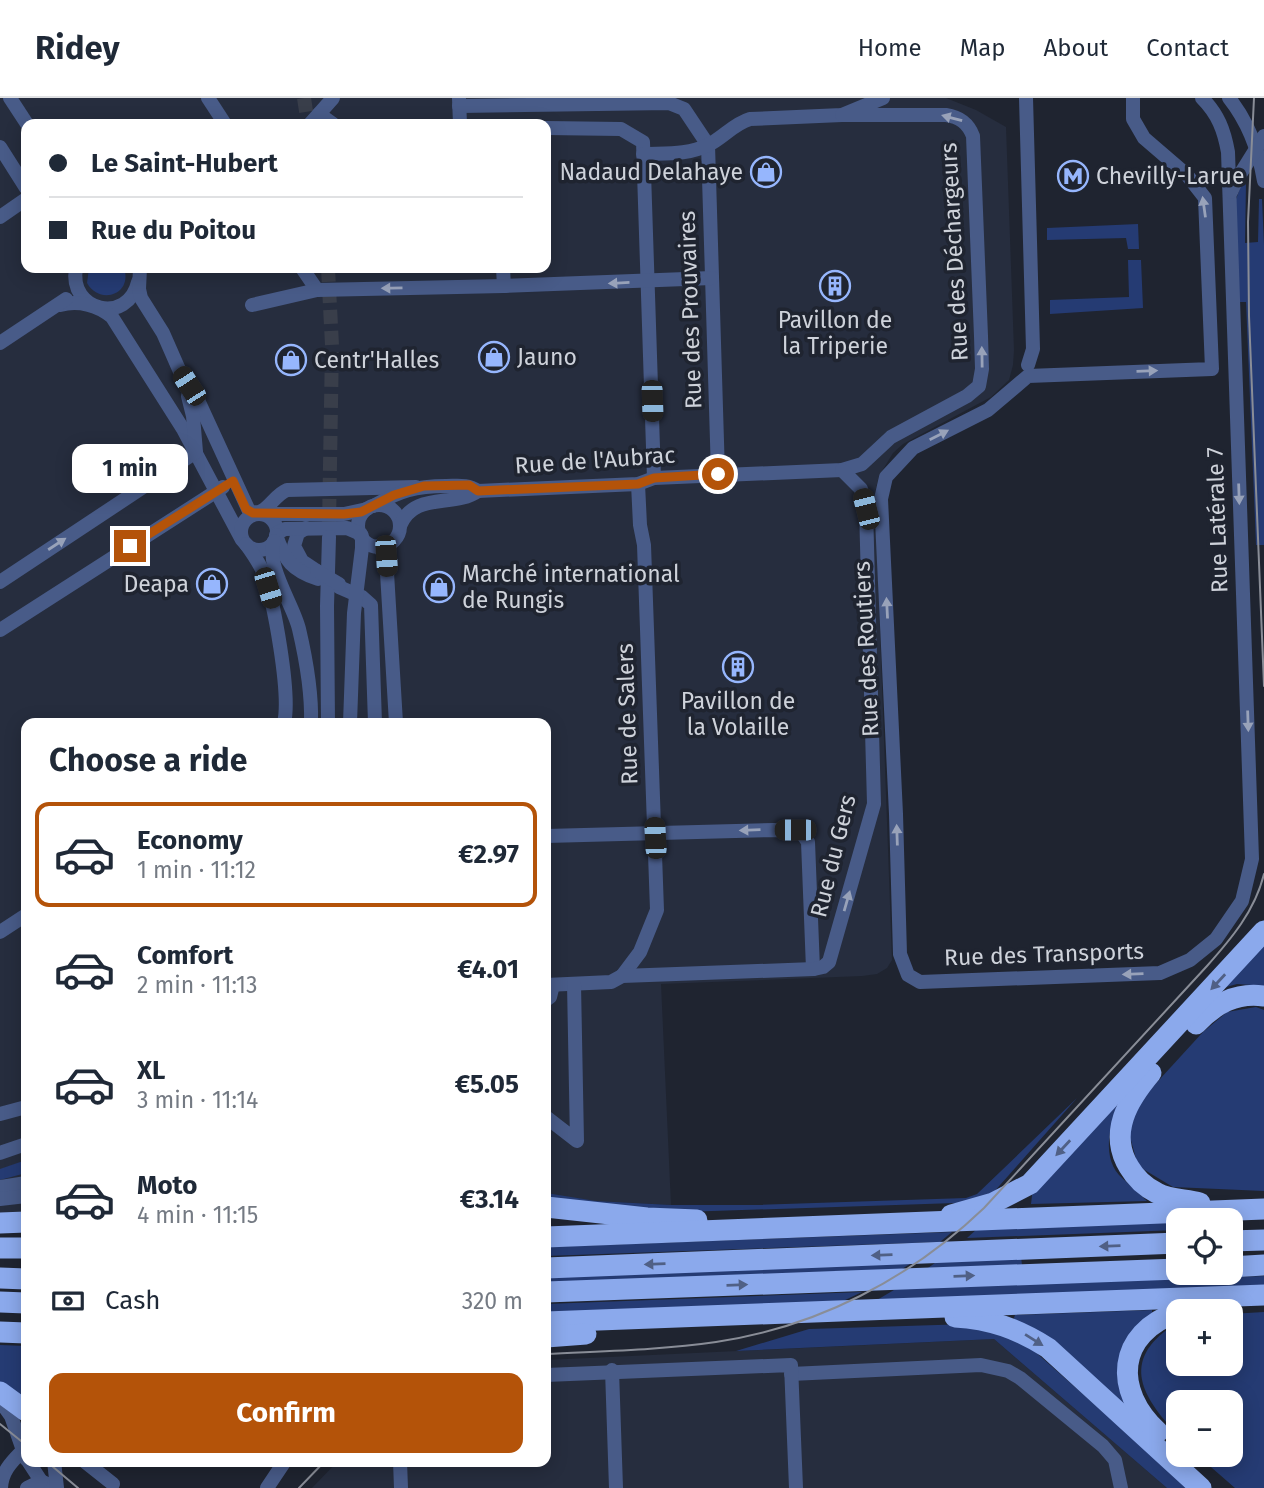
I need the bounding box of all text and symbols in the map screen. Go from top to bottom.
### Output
text: Ridey [35,28,120,68]
text: Home [858,34,922,62]
text: Map [960,34,1006,62]
text: About [1044,34,1108,62]
text: Contact [1146,34,1229,62]
one-way arrow [941,112,963,123]
street label: Rue des Déchargeurs [934,142,974,362]
text: Le Saint-Hubert [91,148,278,179]
shop icon: Nadaud Delahaye [749,155,783,189]
place label: Nadaud Delahaye [559,158,743,186]
metro station icon: Chevilly-Larue [1056,159,1090,193]
place label: Chevilly-Larue [1096,162,1245,190]
one-way arrow [1198,196,1209,218]
street label: Rue des Prouvaires [673,210,707,410]
text: Rue du Poitou [91,215,256,246]
building icon: Pavillon de la Triperie [818,269,852,303]
one-way arrow [608,277,630,288]
one-way arrow [381,282,403,294]
place label: Pavillon de la Triperie [778,306,892,360]
shop icon: Jauno [477,340,511,374]
shop icon: Centr'Halles [274,343,308,377]
place label: Jauno [517,343,577,371]
place label: Centr'Halles [314,346,439,374]
one-way arrow [976,346,988,368]
car [169,363,210,409]
one-way arrow [1136,366,1158,377]
car [641,380,664,422]
one-way arrow [929,429,949,441]
street label: Rue de l'Aubrac [514,440,676,480]
callout: 1 min [72,444,188,494]
street label: Rue Latérale 7 [1200,447,1234,593]
text: 1 min [102,454,158,482]
route start [702,458,734,490]
one-way arrow [1233,483,1244,505]
car [851,486,882,532]
route end [114,530,146,562]
car [375,534,398,578]
one-way arrow [47,538,67,551]
place label: Marché international de Rungis [462,560,680,614]
street label: Rue des Routiers [847,560,885,738]
car [252,565,285,611]
shop icon: Deapa [195,567,229,601]
place label: Deapa [123,570,189,598]
shop icon: Marché international de Rungis [422,570,456,604]
one-way arrow [882,596,893,618]
street label: Rue de Salers [611,643,643,785]
building icon: Pavillon de la Volaille [721,650,755,684]
place label: Pavillon de la Volaille [681,687,795,741]
one-way arrow [1243,711,1254,733]
text: Choose a ride [49,741,247,779]
street label: Rue du Gers [804,792,862,920]
car [644,816,667,860]
car [775,820,817,841]
icon: car [53,823,116,886]
one-way arrow [891,824,903,846]
text: Economy [137,825,243,856]
one-way arrow [739,825,761,836]
text: €2.97 [458,839,519,870]
text: 1 min · 11:12 [137,856,256,884]
one-way arrow [842,890,852,911]
street label: Rue des Transports [944,937,1144,971]
icon: car [53,938,116,1001]
text: Comfort [137,940,233,971]
text: €4.01 [457,954,519,985]
one-way arrow [1122,968,1144,979]
text: 2 min · 11:13 [137,971,258,999]
one-way arrow [1211,973,1227,990]
icon: car [53,1053,116,1116]
text: XL [137,1055,165,1086]
text: €5.05 [455,1069,519,1100]
text: 3 min · 11:14 [137,1086,258,1114]
one-way arrow [1056,1139,1072,1156]
icon: car [53,1168,116,1231]
text: Moto [137,1170,197,1201]
text: €3.14 [460,1184,519,1215]
text: 4 min · 11:15 [137,1201,258,1229]
map controls [1166,1208,1243,1467]
button: locate [1166,1208,1243,1285]
one-way arrow [1098,1240,1120,1251]
one-way arrow [871,1249,893,1260]
one-way arrow [644,1258,666,1269]
one-way arrow [953,1271,975,1282]
one-way arrow [726,1279,748,1290]
icon: cash [49,1282,87,1320]
text: Cash [105,1285,161,1316]
text: 320 m [462,1287,523,1315]
button: + [1166,1299,1243,1376]
one-way arrow [1025,1333,1044,1346]
button: Confirm [49,1373,523,1453]
button: − [1166,1390,1243,1467]

